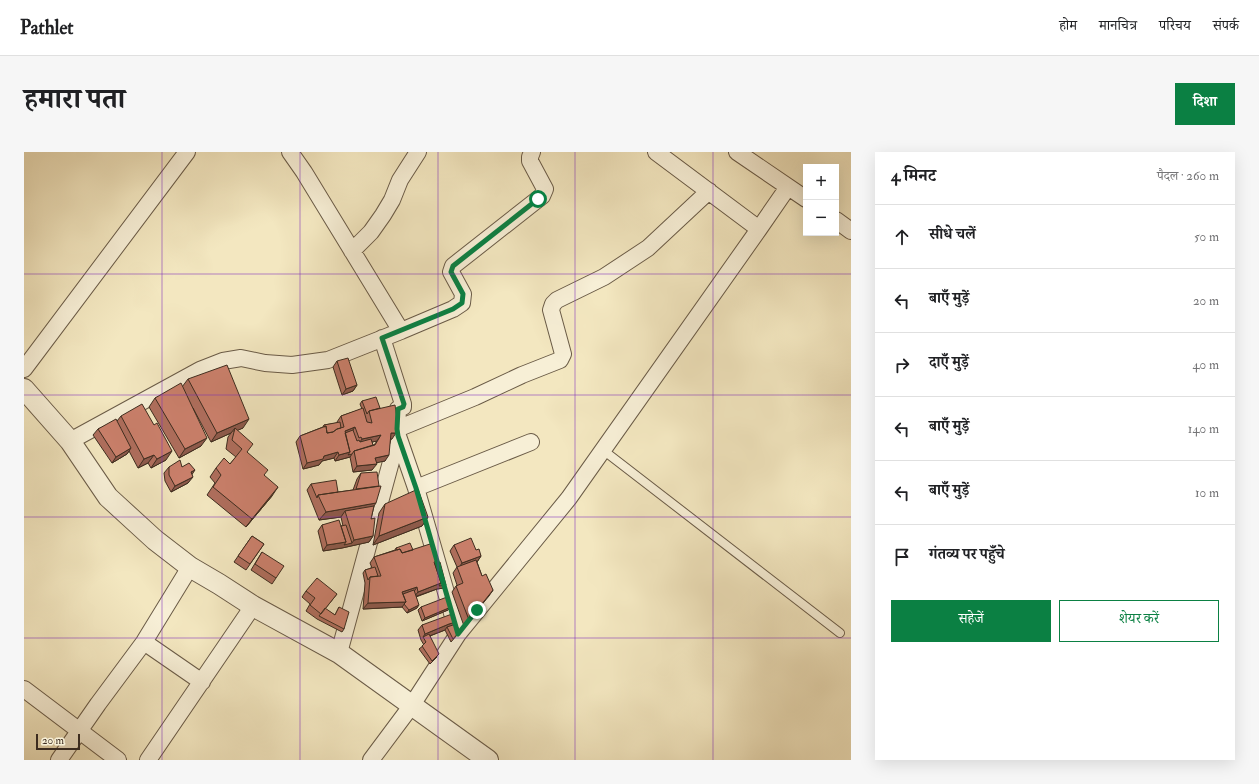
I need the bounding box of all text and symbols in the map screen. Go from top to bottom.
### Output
text: Pathlet [20,16,74,40]
text: होम [1059,17,1077,34]
text: मानचित्र [1099,17,1137,34]
text: परिचय [1159,17,1191,34]
text: संपर्क [1213,17,1239,34]
text: हमारा पता [24,82,125,117]
button: दिशा [1175,83,1235,125]
map controls [803,164,839,236]
button: + [803,164,839,200]
text: 4 मिनट [891,165,936,186]
text: पैदल · 260 m [1157,168,1219,184]
route start [529,190,547,208]
button: − [803,200,839,236]
text: सीधे चलें [929,225,976,244]
icon: ahead [891,226,913,248]
text: 50 m [1194,229,1219,245]
text: बाएँ मुड़ें [929,289,969,308]
icon: left [891,290,913,312]
text: 20 m [1193,293,1219,309]
text: दाएँ मुड़ें [929,353,969,372]
icon: right [891,354,913,376]
text: 40 m [1193,357,1219,373]
text: बाएँ मुड़ें [929,417,969,436]
icon: left [891,418,913,440]
text: 140 m [1188,421,1219,437]
text: बाएँ मुड़ें [929,481,969,500]
icon: left [891,482,913,504]
text: 10 m [1195,485,1219,501]
text: गंतव्य पर पहुँचे [929,545,1005,564]
icon: arrive [891,546,913,568]
button: सहेजें [891,600,1051,642]
button: शेयर करें [1059,600,1219,642]
route end [468,601,486,619]
scale bar [36,732,80,751]
text: 20 m [42,734,64,747]

